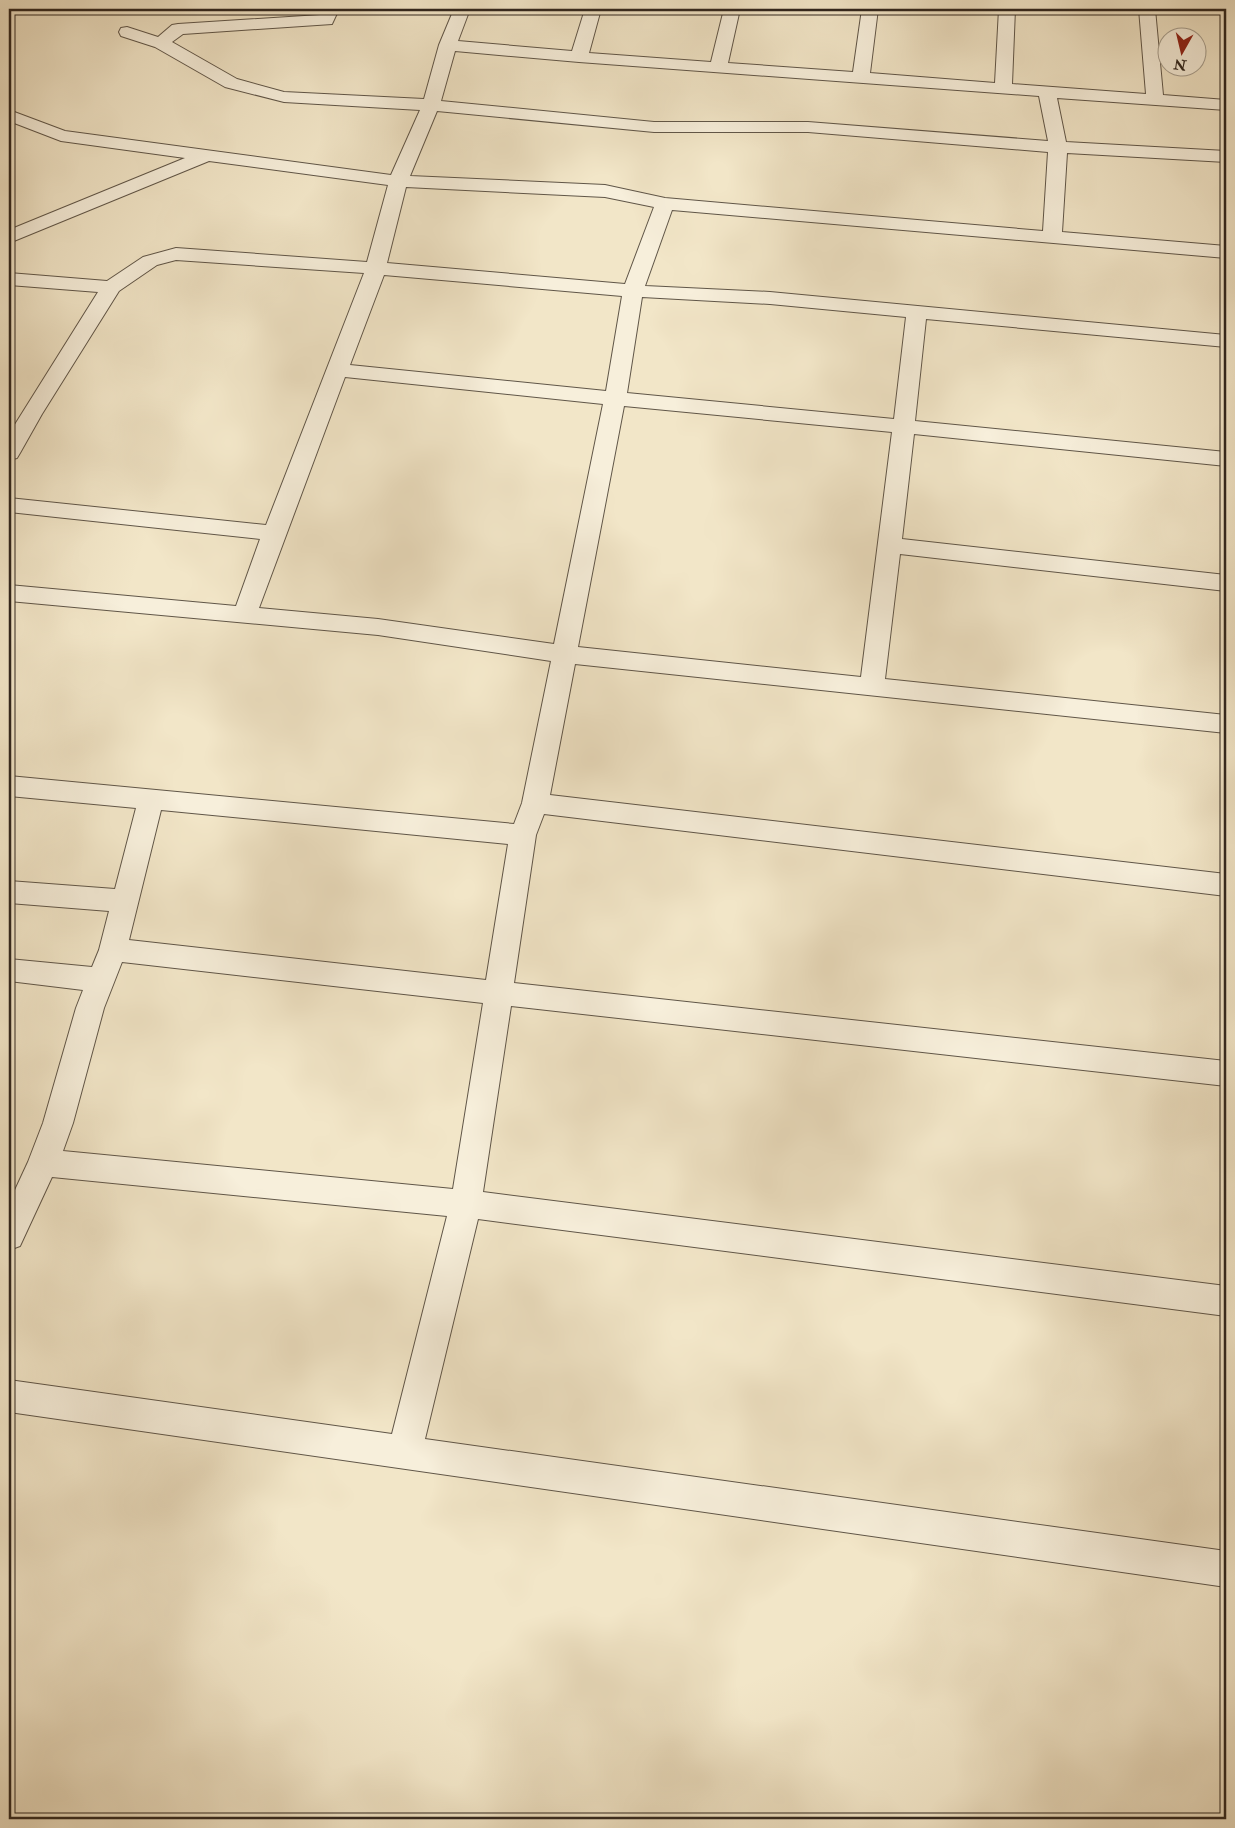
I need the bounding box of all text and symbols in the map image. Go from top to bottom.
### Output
north arrow [1158,28,1208,78]
text: N [1172,55,1189,74]

